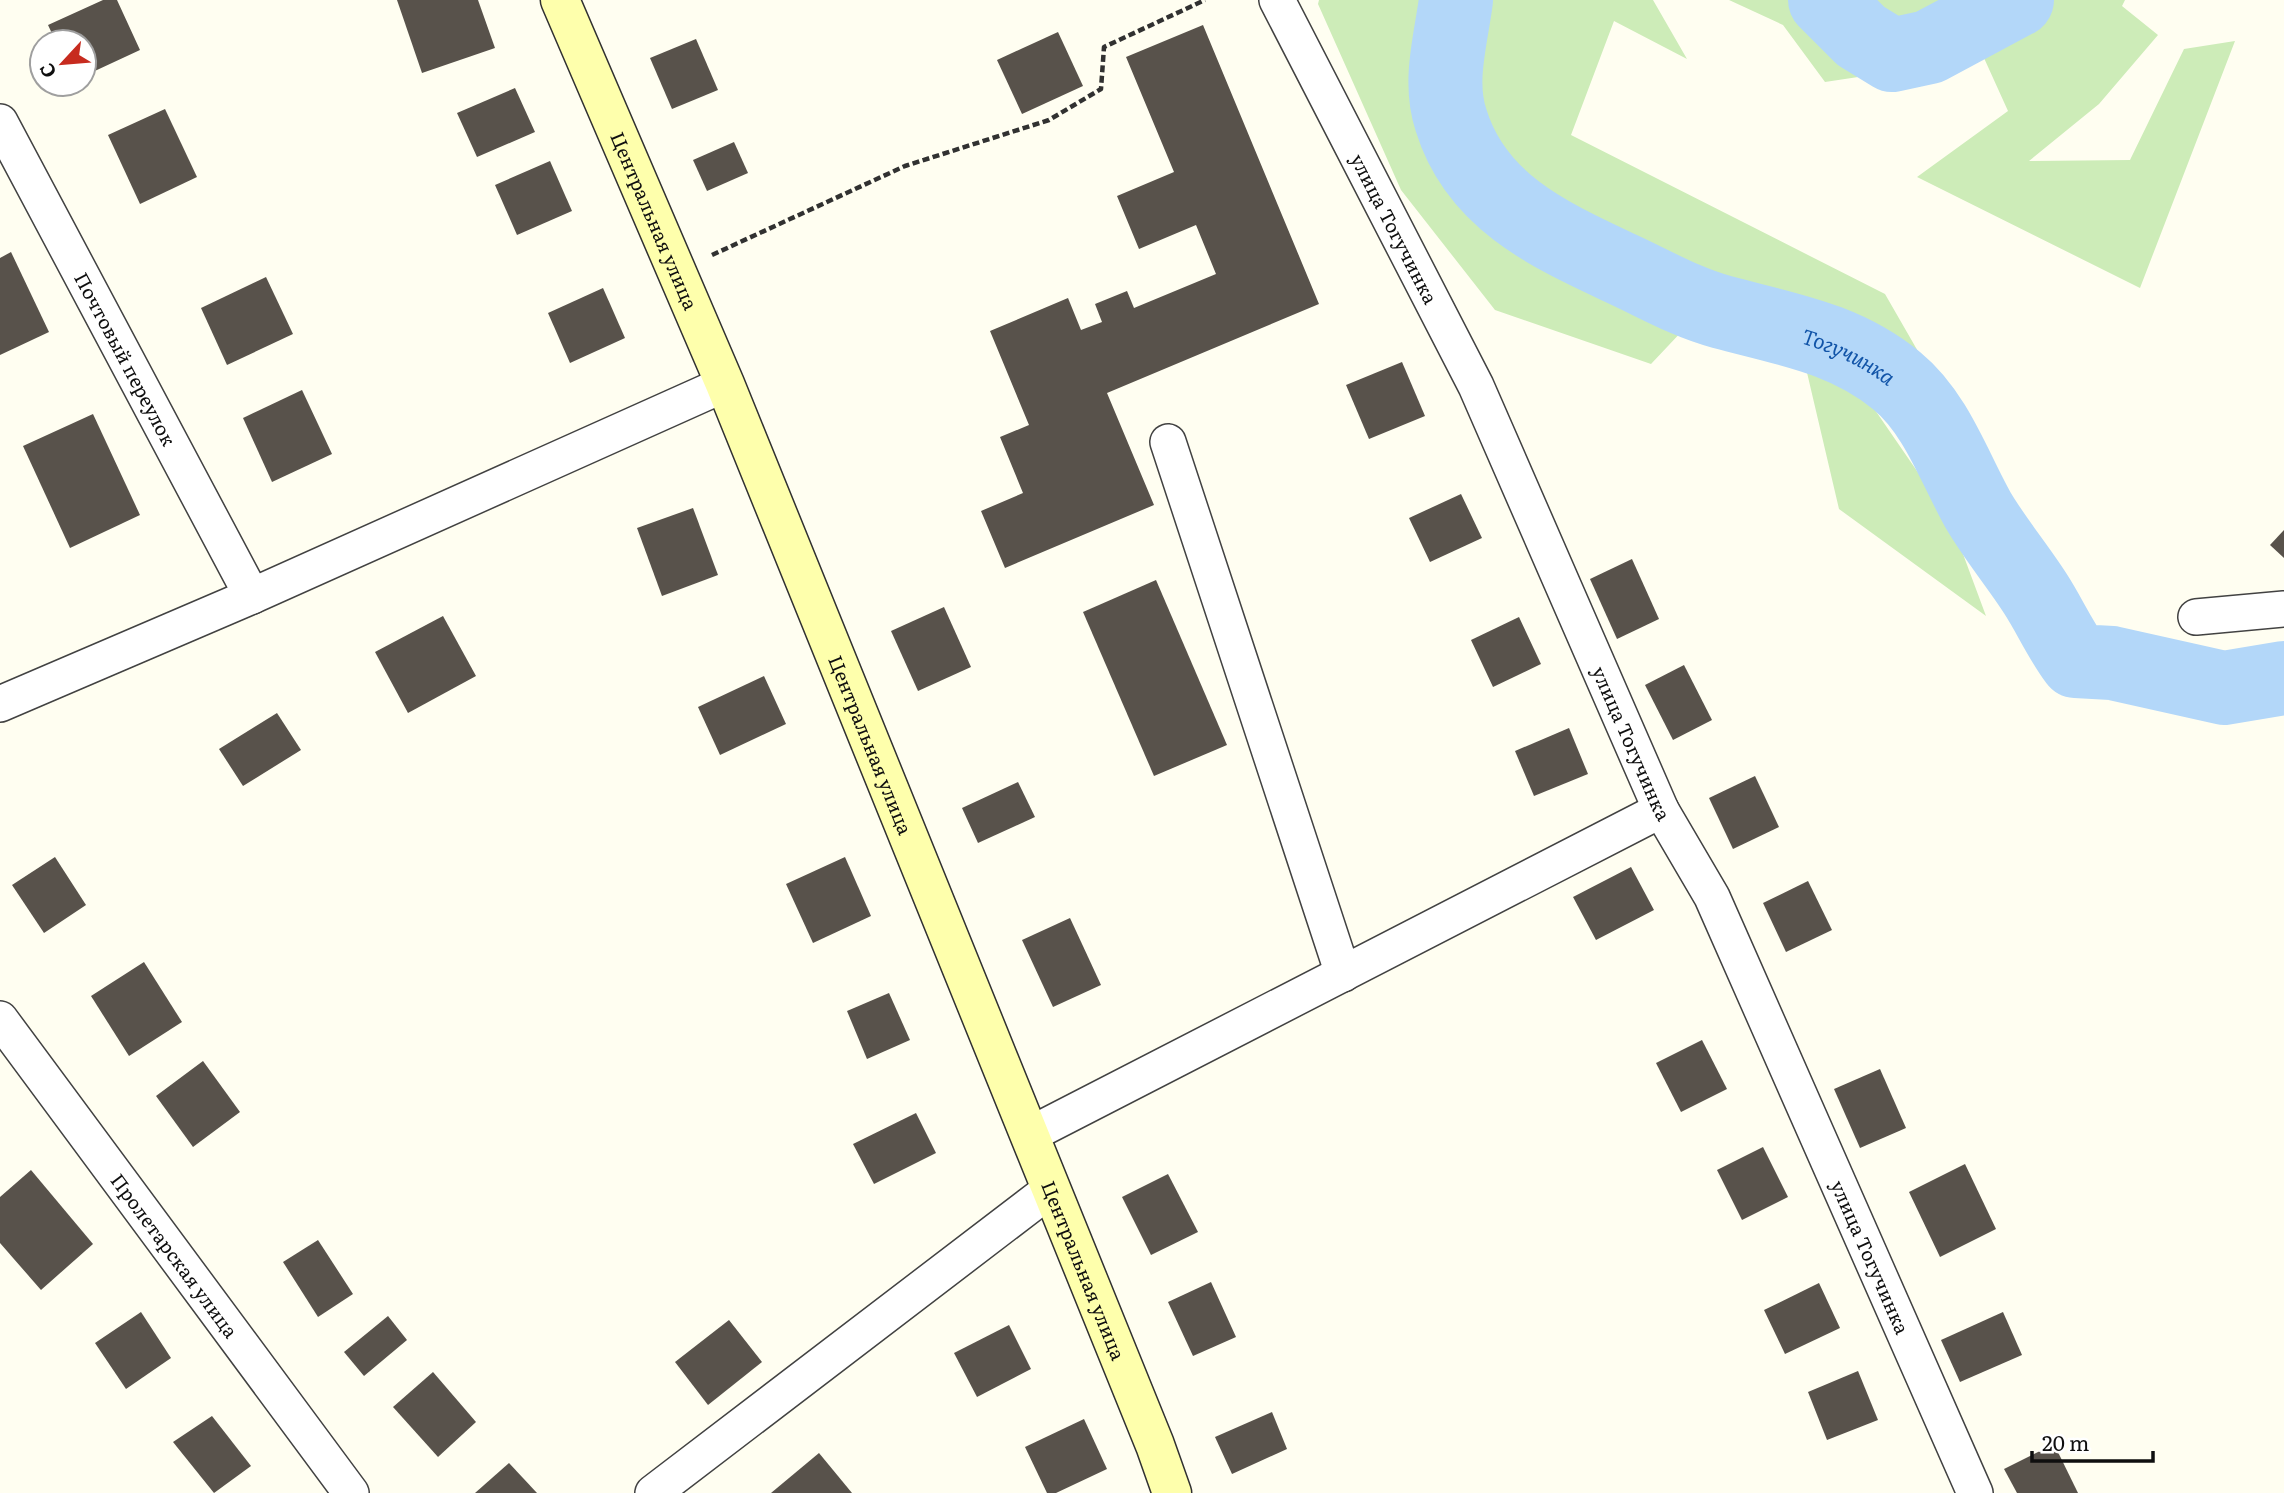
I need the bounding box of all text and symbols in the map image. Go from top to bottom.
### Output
north arrow [28,28,98,98]
text: С [31,59,62,83]
street label: Центральная улица [604,127,706,315]
street label: улица Тогучинка [1344,148,1446,309]
street label: Почтовый переулок [68,267,184,451]
water label: Тогучинка [1799,319,1903,391]
street label: Центральная улица [822,651,920,839]
street label: улица Тогучинка [1586,662,1679,826]
street label: Пролетарская улица [105,1167,246,1344]
street label: улица Тогучинка [1824,1175,1917,1339]
street label: Центральная улица [1035,1176,1133,1365]
scale bar [2032,1420,2153,1464]
text: 20 m [2042,1426,2089,1457]

